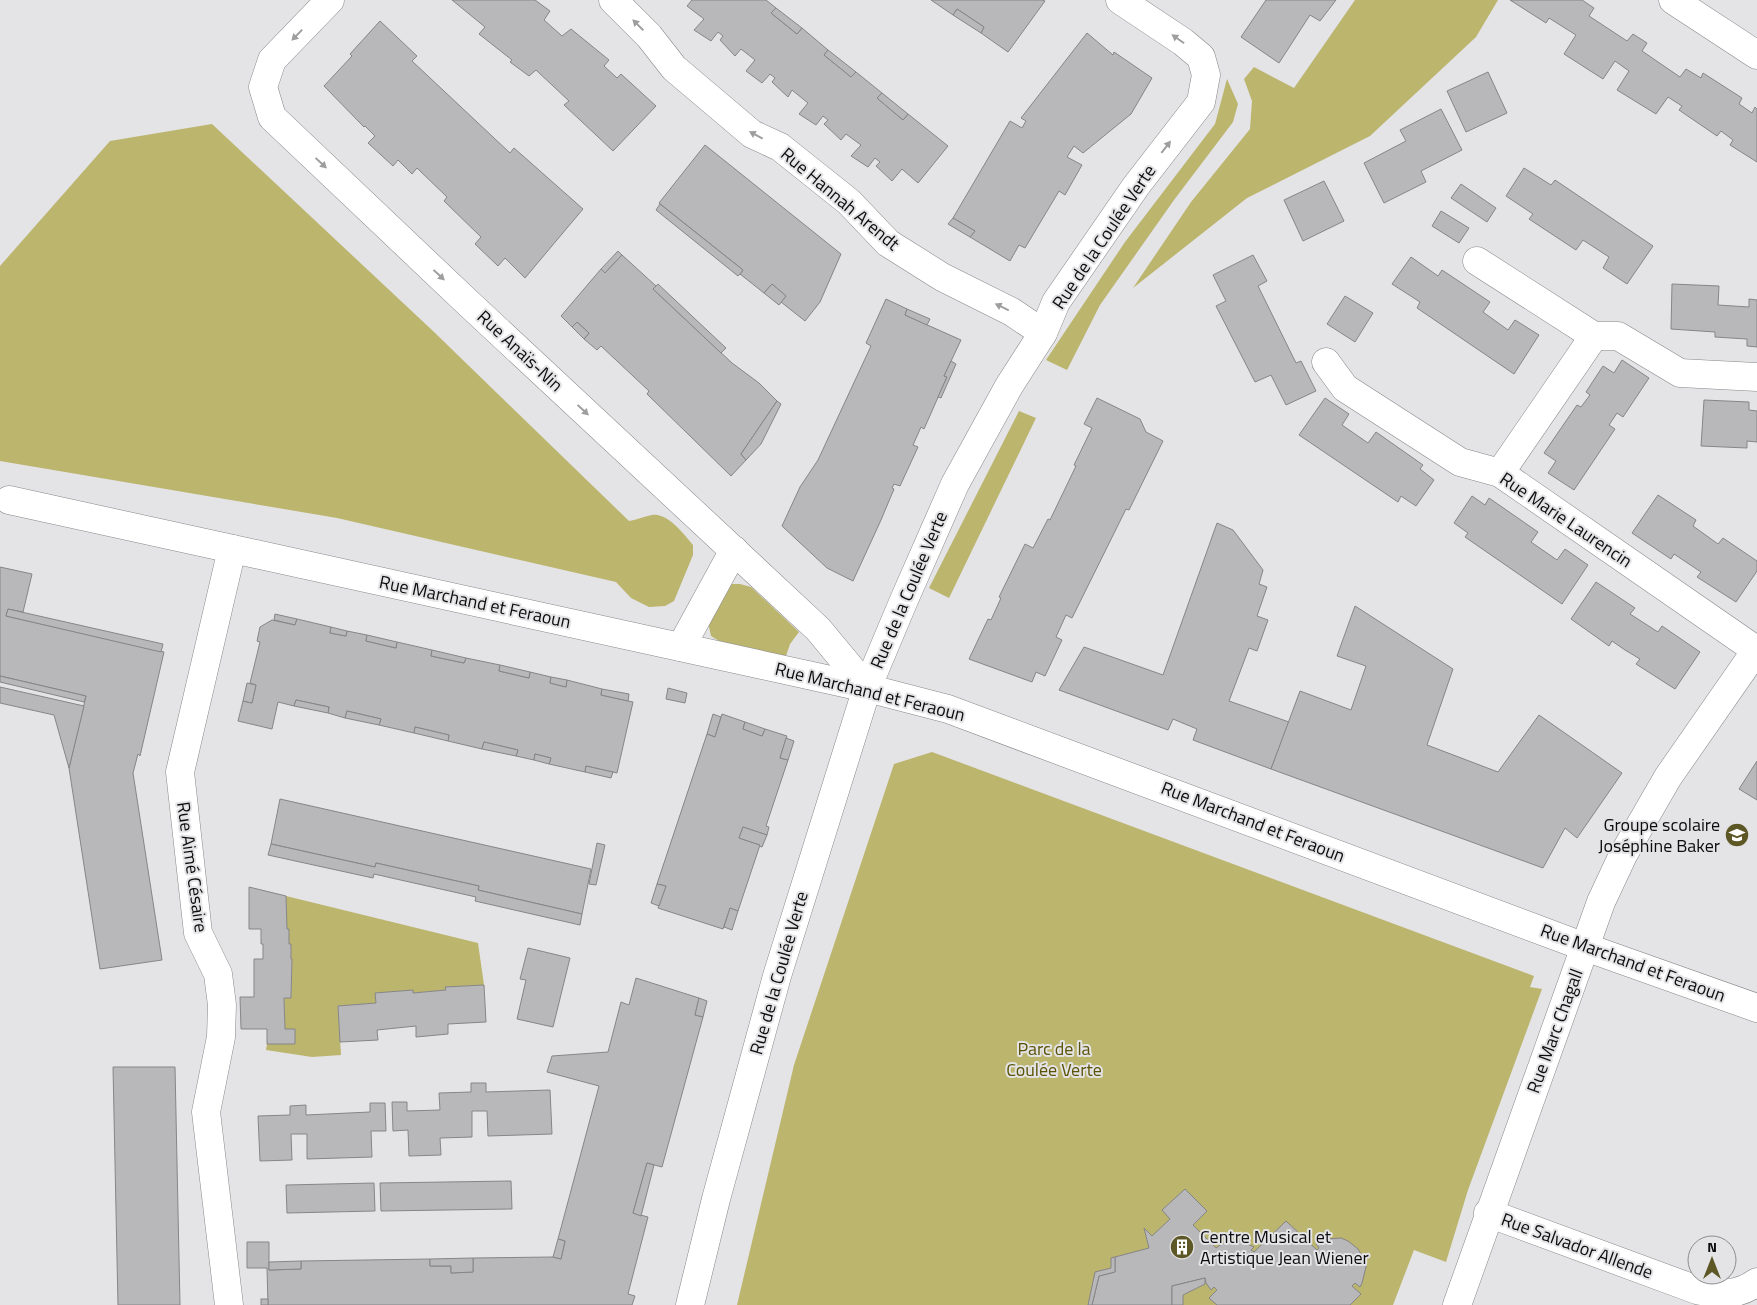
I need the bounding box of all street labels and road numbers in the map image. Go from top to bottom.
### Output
street label: Rue Hannah Arendt [775,141,906,257]
street label: Rue de la Coulée Verte [1045,159,1162,314]
street label: Rue Anaïs-Nin [471,304,569,398]
street label: Rue Marie Laurencin [1495,465,1638,574]
street label: Rue de la Coulée Verte [863,507,954,673]
street label: Rue Marchand et Feraoun [377,568,573,635]
street label: Rue Marchand et Feraoun [772,655,968,728]
street label: Rue Marchand et Feraoun [1157,774,1349,869]
street label: Rue Aimé Césaire [170,800,215,934]
street label: Rue de la Coulée Verte [742,888,815,1058]
street label: Rue Marchand et Feraoun [1537,916,1729,1009]
street label: Rue Marc Chagall [1519,965,1590,1097]
street label: Rue Salvador Allende [1498,1206,1657,1286]

